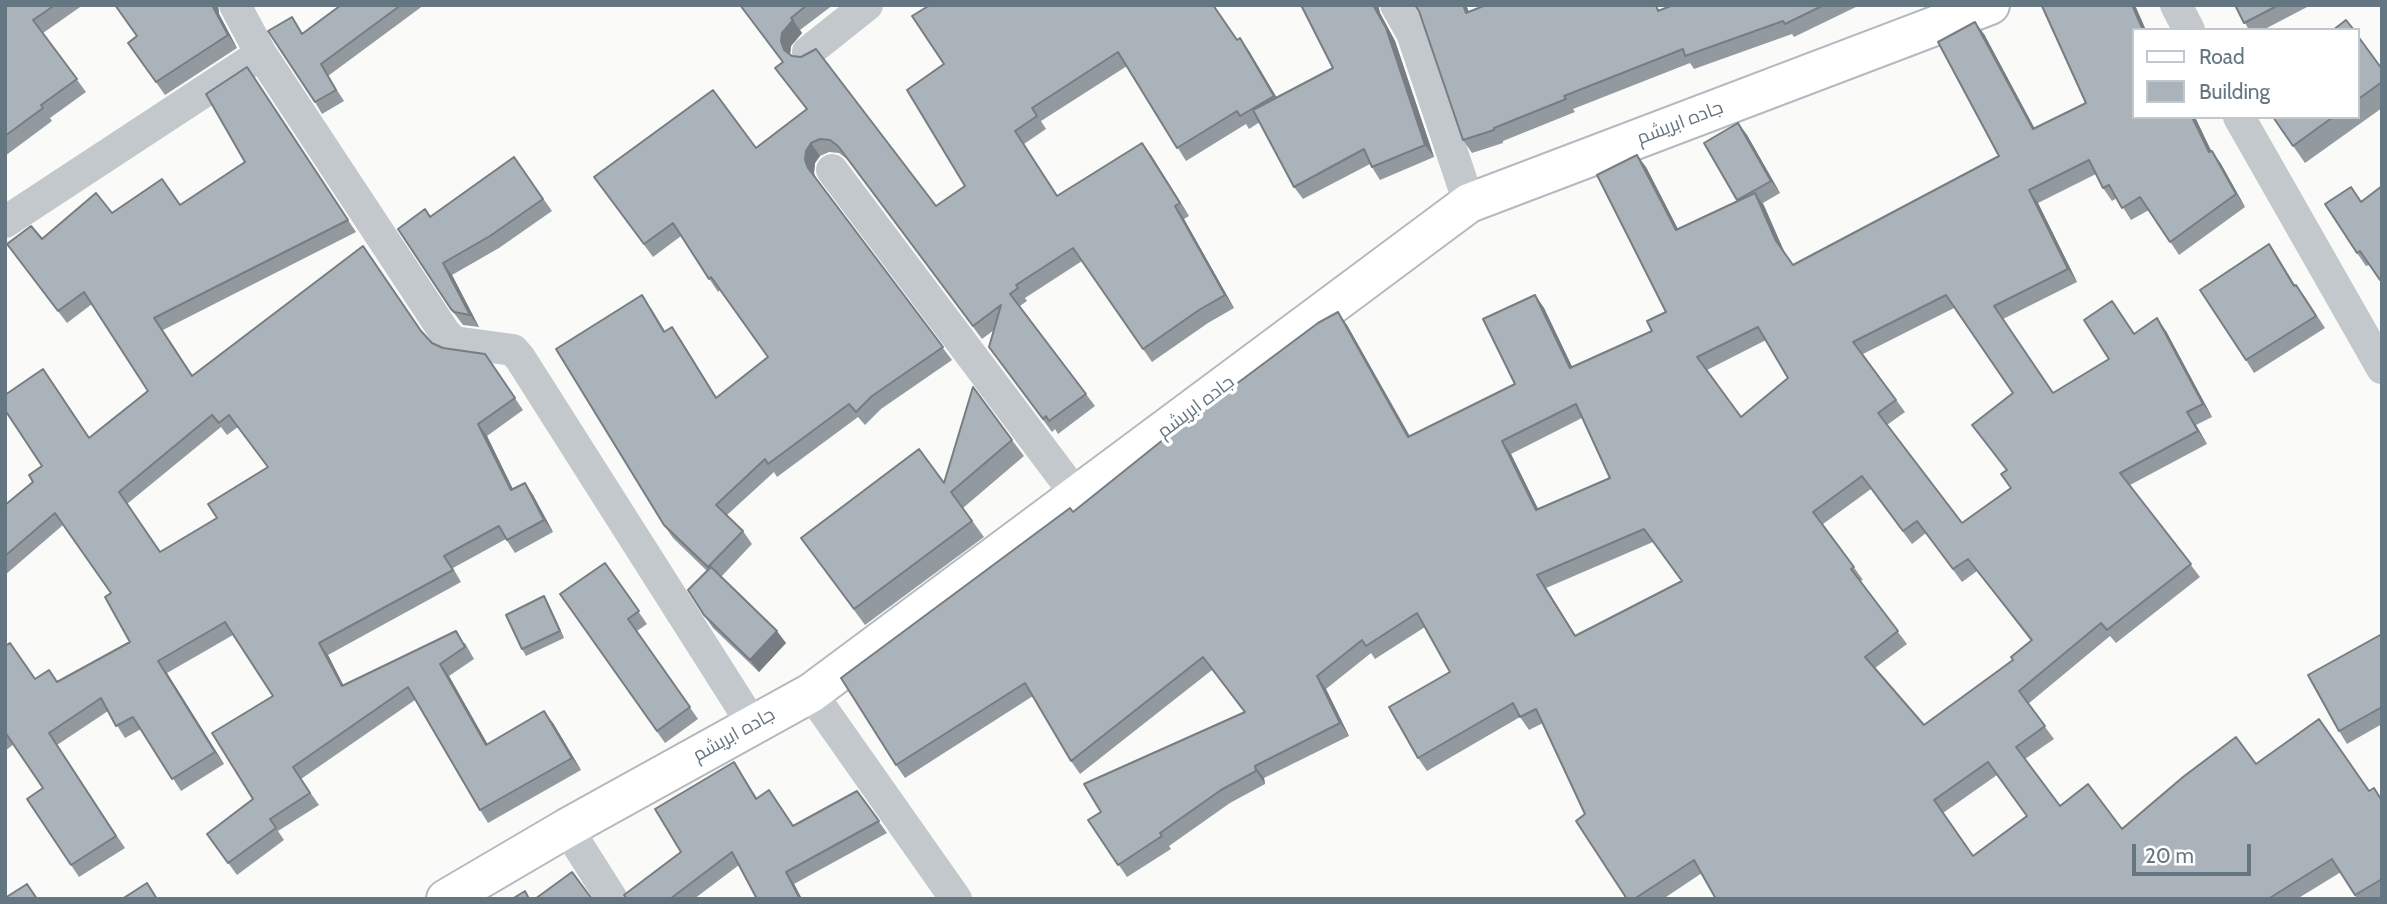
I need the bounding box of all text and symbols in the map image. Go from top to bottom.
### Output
legend [2132,28,2359,119]
text: Road [2199,44,2245,69]
text: Building [2199,79,2270,104]
street label: جاده ابریشم [1634,96,1726,150]
street label: جاده ابریشم [1153,371,1239,443]
street label: جاده ابریشم [689,703,779,767]
scale bar [2135,830,2254,874]
text: 20 m [2145,843,2194,868]

